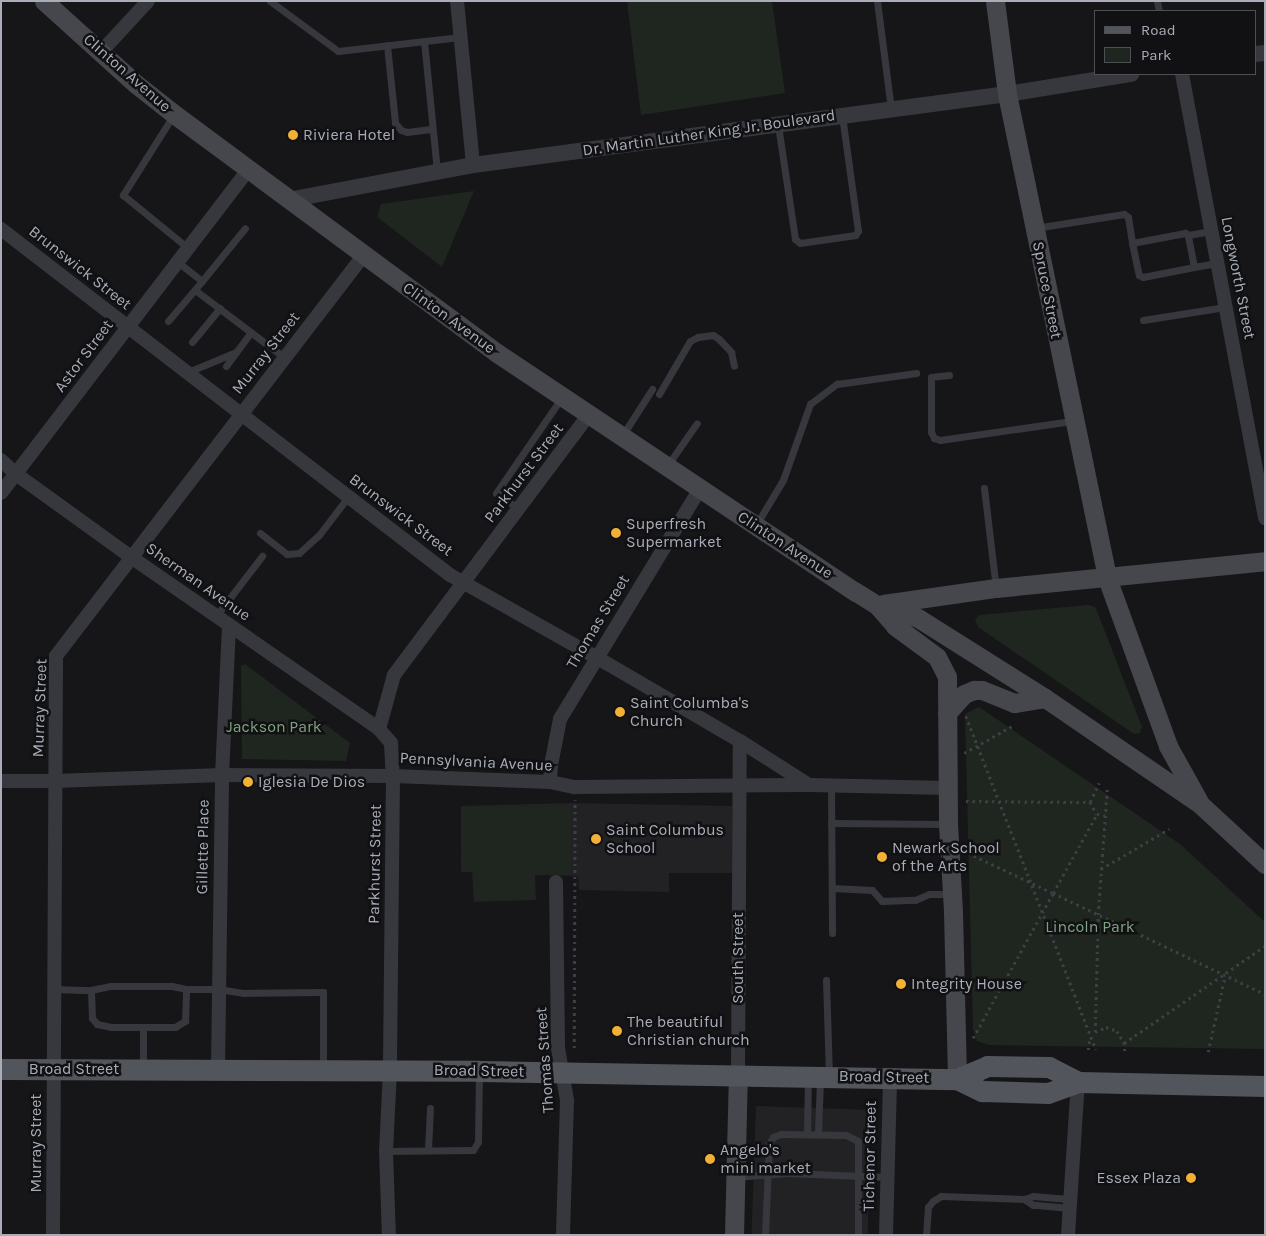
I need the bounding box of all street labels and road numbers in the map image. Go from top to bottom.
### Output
street label: Clinton Avenue [79,30,175,116]
street label: Dr. Martin Luther King Jr. Boulevard [581,106,837,160]
street label: Longworth Street [1217,215,1259,341]
street label: Brunswick Street [25,222,135,314]
street label: Spruce Street [1028,240,1066,340]
street label: Clinton Avenue [399,278,499,358]
street label: Murray Street [228,308,304,398]
street label: Astor Street [50,316,118,396]
street label: Parkhurst Street [480,419,568,527]
street label: Brunswick Street [345,470,457,560]
street label: Clinton Avenue [734,507,836,583]
street label: Sherman Avenue [142,539,254,625]
street label: Thomas Street [562,571,634,673]
street label: Murray Street [29,658,51,758]
street label: Pennsylvania Avenue [399,748,553,776]
street label: Gillette Place [193,799,213,895]
street label: Parkhurst Street [364,804,386,924]
street label: South Street [728,912,748,1004]
street label: Thomas Street [532,1006,558,1114]
street label: Broad Street [29,1059,119,1079]
street label: Broad Street [434,1061,524,1081]
street label: Broad Street [839,1067,929,1087]
street label: Murray Street [26,1094,46,1192]
street label: Tichenor Street [859,1100,881,1212]

